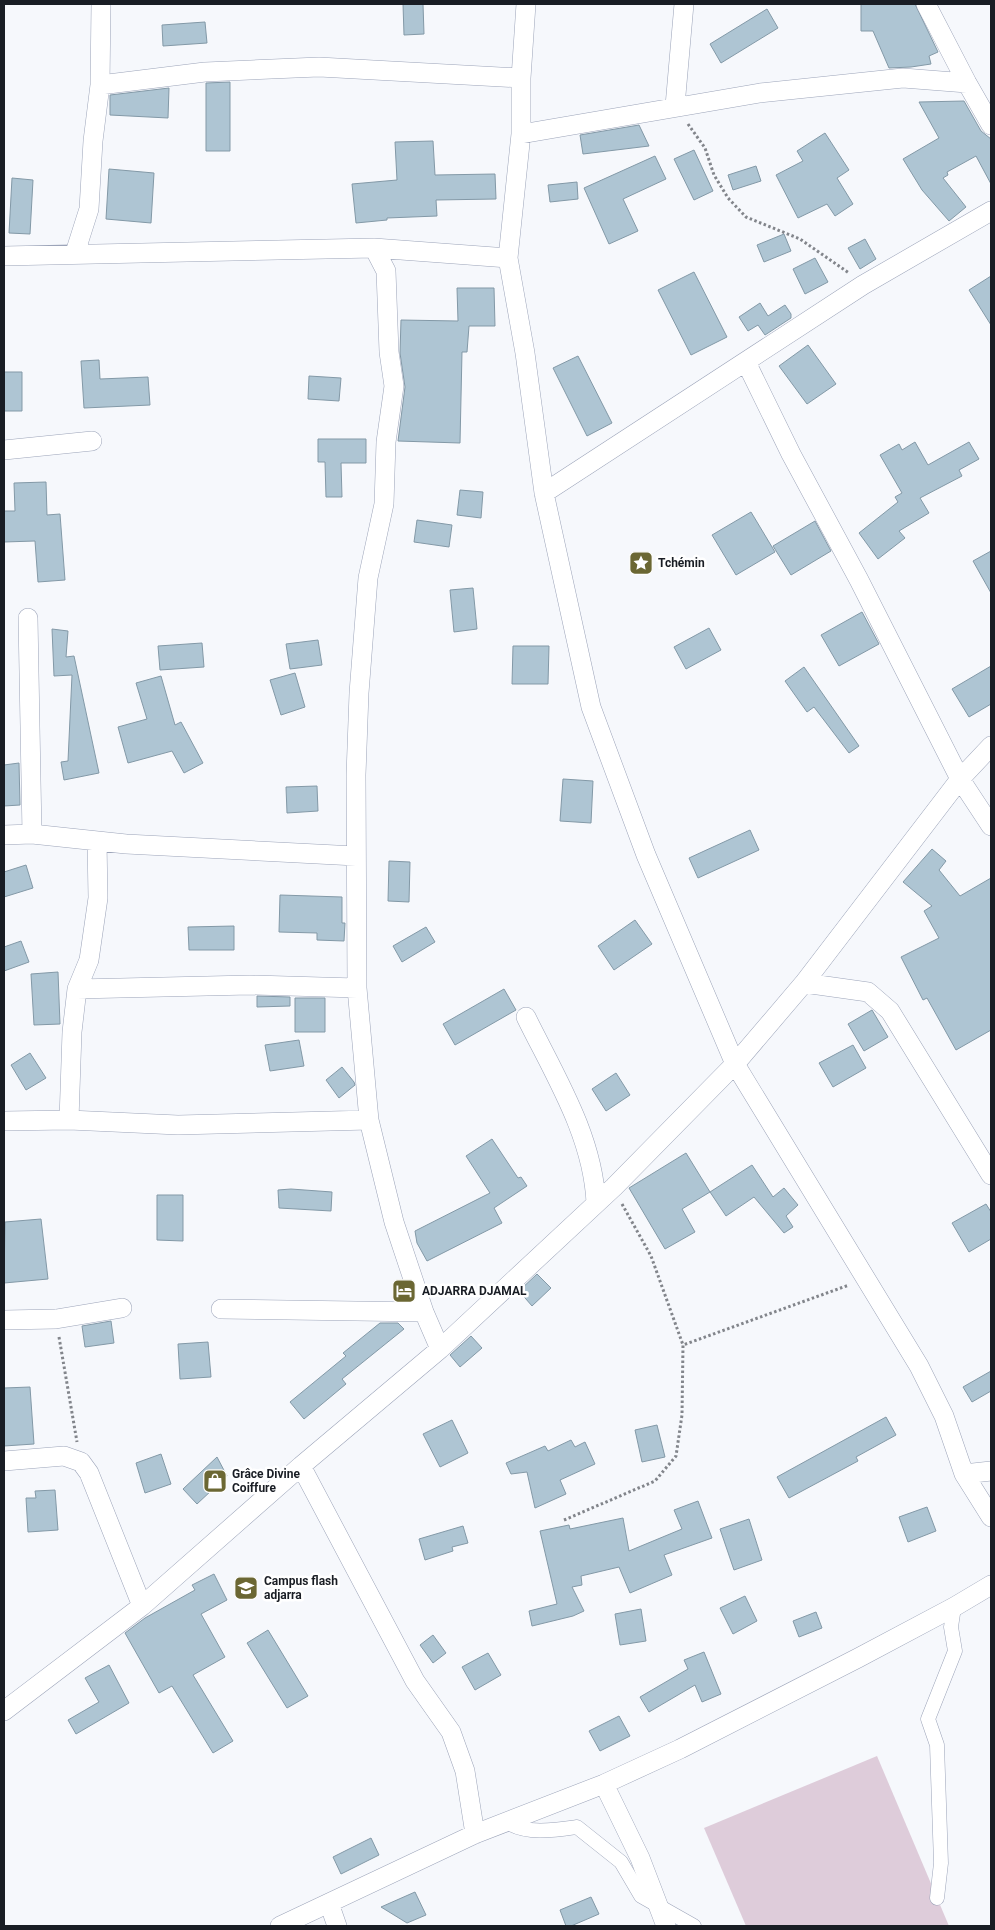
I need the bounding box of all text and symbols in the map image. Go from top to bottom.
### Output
place icon: Tchémin [628,550,654,576]
place label: Tchémin [658,556,705,570]
hotel icon: ADJARRA DJAMAL [391,1278,417,1304]
place label: ADJARRA DJAMAL [422,1284,527,1298]
place label: Grâce Divine Coiffure [232,1467,300,1495]
shop icon: Grâce Divine Coiffure [202,1468,228,1494]
place label: Campus flash adjarra [264,1574,338,1602]
school or university icon: Campus flash adjarra [233,1575,259,1601]

